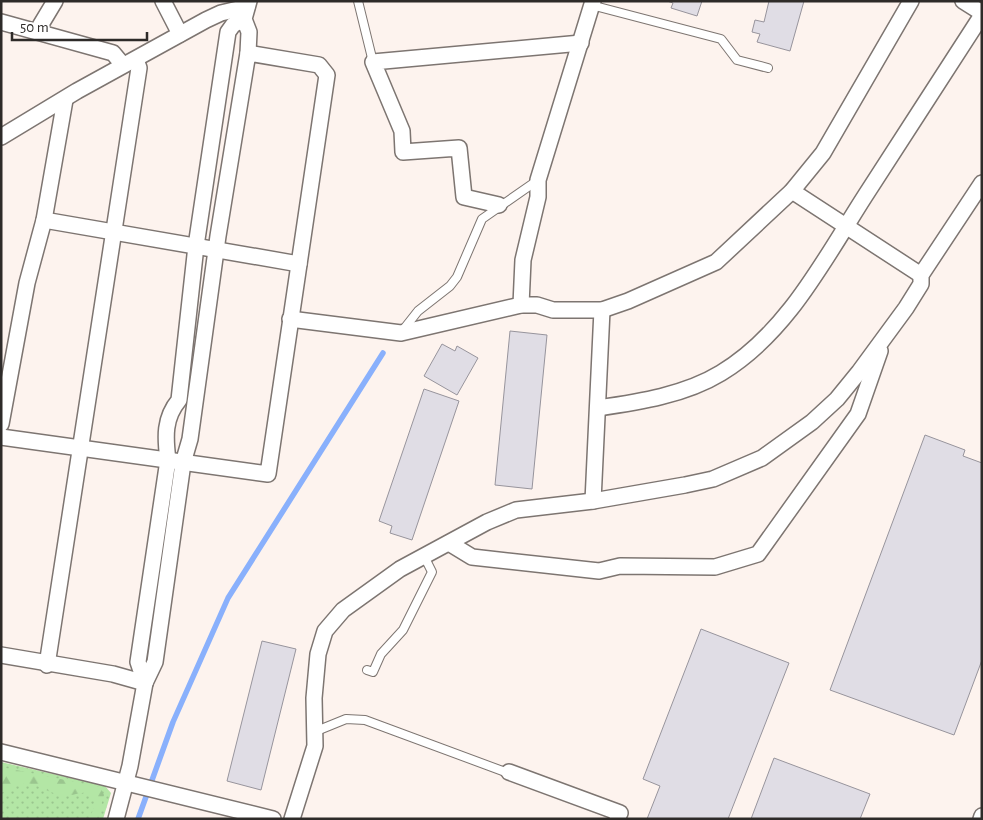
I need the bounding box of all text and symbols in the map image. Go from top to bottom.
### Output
scale bar [12,10,148,42]
text: 50 m [20,20,49,35]

